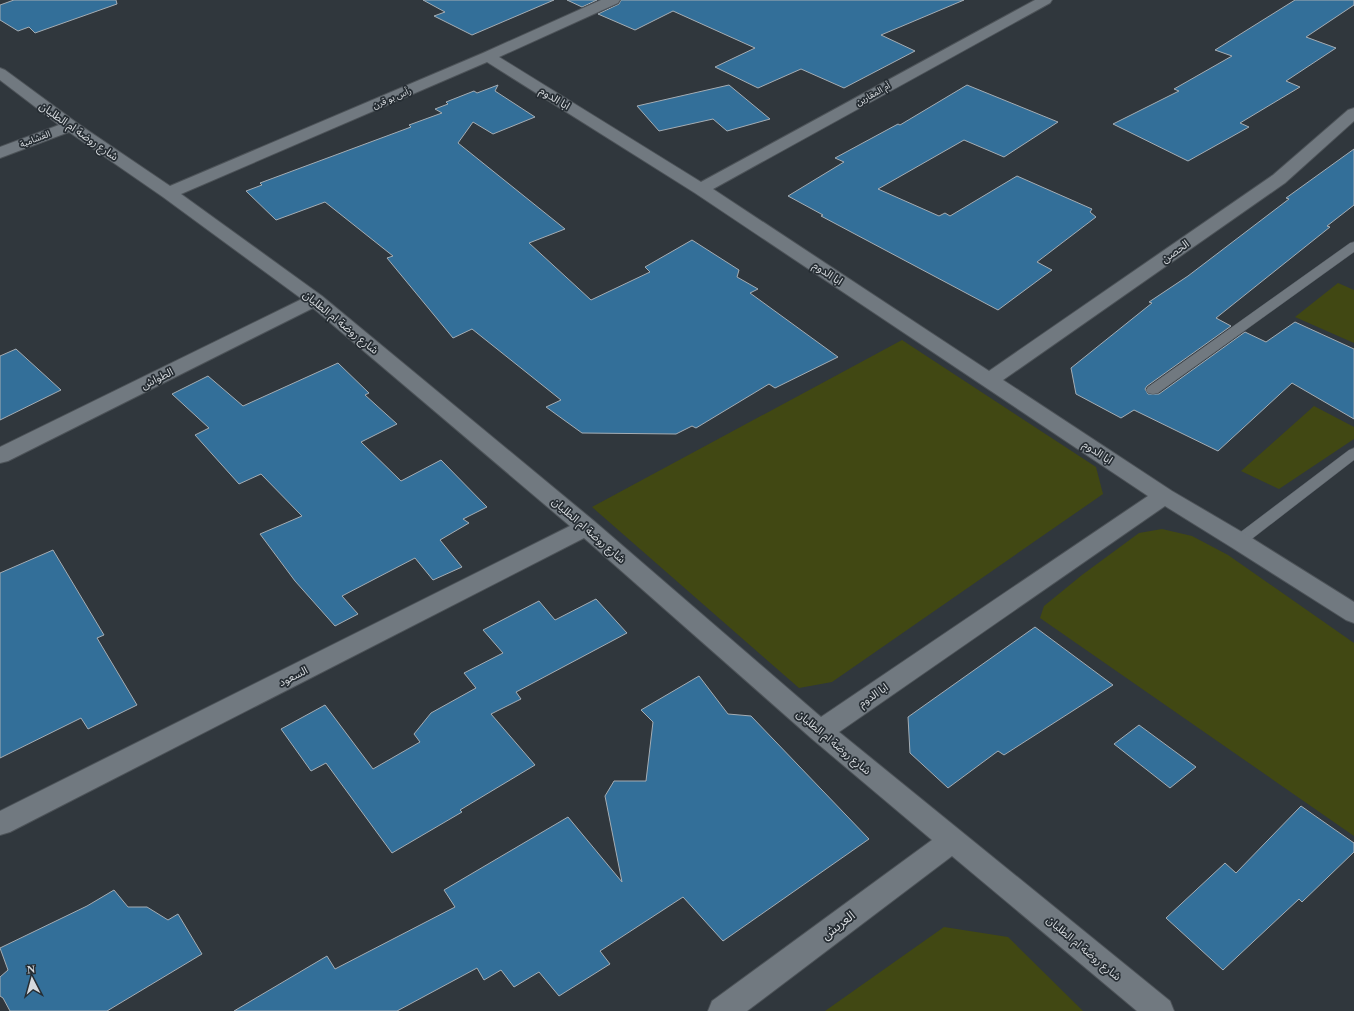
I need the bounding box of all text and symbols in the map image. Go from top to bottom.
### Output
street label: أم المقارين [854,79,893,109]
street label: رأس بو قرن [371,84,413,112]
street label: ابا الدوم [537,84,572,114]
street label: شارع روضة ام الطليان [36,99,121,165]
street label: الغشامية [18,129,52,149]
street label: الحصن [1159,237,1192,266]
street label: ابا الدوم [810,259,845,289]
street label: شارع روضة ام الطليان [300,288,381,358]
street label: الطواش [139,365,176,392]
street label: ابا الدوم [1080,438,1115,468]
street label: شارع روضة ام الطليان [549,495,628,567]
street label: السعود [276,664,310,689]
street label: ابا الدوم [856,681,891,711]
street label: شارع روضة ام الطليان [793,707,874,778]
street label: العريش [818,907,858,943]
street label: شارع روضة ام الطليان [1043,913,1124,984]
north arrow [12,959,52,999]
text: N [26,963,36,975]

